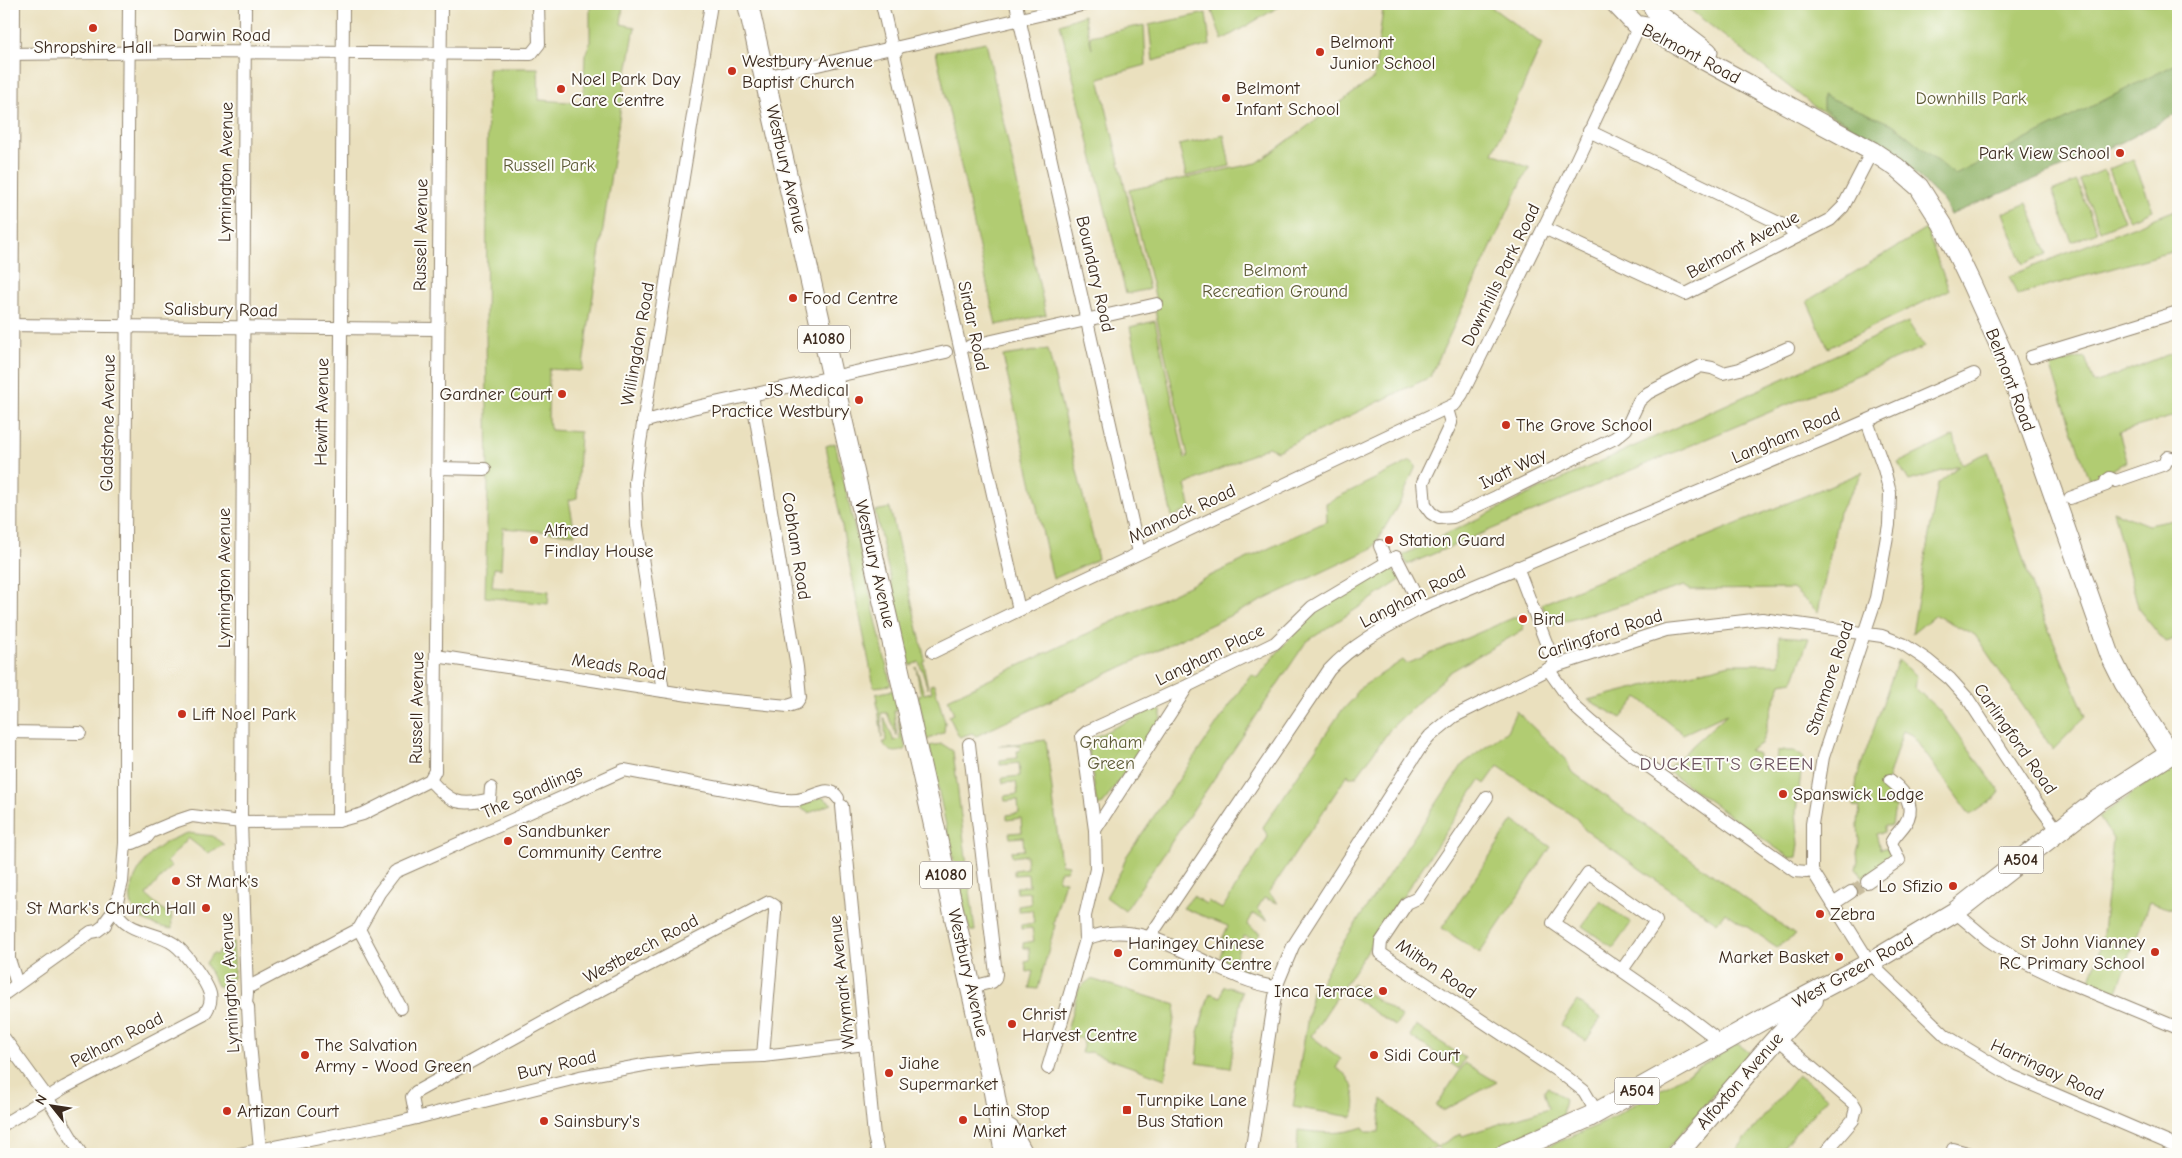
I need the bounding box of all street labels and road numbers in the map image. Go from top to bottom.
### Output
street label: Belmont Road [1638,19,1744,89]
street label: Darwin Road [173,25,271,46]
street label: Lymington Avenue [214,102,238,242]
street label: Westbury Avenue [761,103,811,235]
street label: Russell Avenue [410,179,432,291]
street label: Downhills Park Road [1457,200,1545,350]
street label: Belmont Avenue [1683,207,1803,283]
street label: Boundary Road [1071,214,1119,334]
street label: Sirdar Road [953,279,993,373]
street label: Willingdon Road [617,281,659,407]
street label: Salisbury Road [164,299,278,321]
road number: A1080 [798,326,850,352]
street label: Belmont Road [1981,326,2039,434]
street label: Gladstone Avenue [96,354,120,492]
street label: Hewitt Avenue [311,358,333,466]
street label: Langham Road [1728,404,1844,468]
street label: Ivatt Way [1476,443,1551,494]
street label: Mannock Road [1125,480,1239,548]
street label: Cobham Road [777,491,815,601]
street label: Westbury Avenue [850,498,900,630]
street label: Lymington Avenue [214,508,235,648]
street label: Langham Road [1356,561,1470,633]
street label: Carlingford Road [1535,605,1665,665]
street label: Stanmore Road [1802,618,1858,738]
street label: Langham Place [1152,620,1268,690]
street label: Meads Road [570,649,668,685]
street label: Russell Avenue [406,652,428,764]
street label: Carlingford Road [1969,680,2061,798]
street label: The Sandlings [478,760,586,824]
road number: A504 [1998,846,2044,874]
road number: A1080 [920,862,972,888]
street label: Westbury Avenue [943,907,993,1039]
street label: Westbeech Road [580,910,702,988]
street label: Lymington Avenue [216,912,244,1054]
street label: Whymark Avenue [825,914,859,1050]
street label: West Green Road [1789,929,1917,1013]
street label: Milton Road [1392,935,1480,1003]
street label: Pelham Road [67,1008,167,1072]
street label: Alfoxton Avenue [1692,1028,1788,1134]
street label: Harringay Road [1987,1035,2107,1105]
street label: Bury Road [515,1046,599,1084]
road number: A504 [1614,1078,1660,1104]

